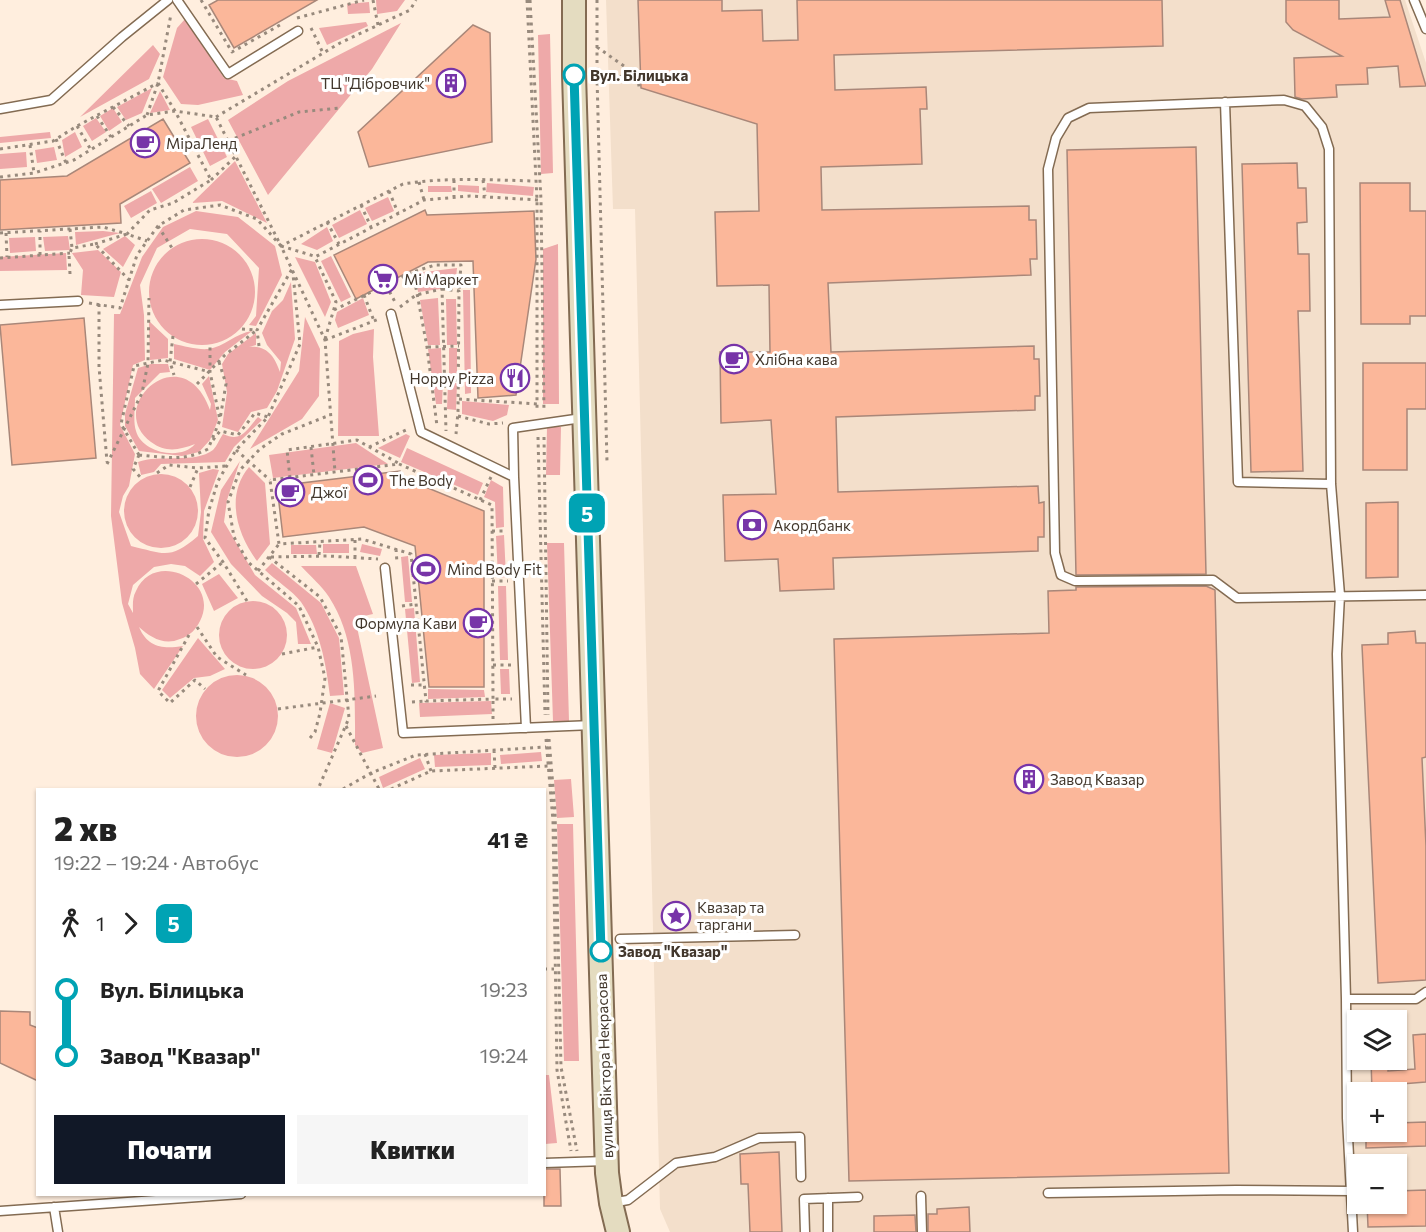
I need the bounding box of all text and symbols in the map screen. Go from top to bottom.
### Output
marker: Вул. Білицька [563,64,585,86]
place label: Вул. Білицька [590,66,688,84]
building icon: ТЦ "Дібровчик" [435,67,467,99]
place label: ТЦ "Дібровчик" [321,74,430,92]
cafe icon: МіраЛенд [129,127,161,159]
place label: МіраЛенд [166,134,237,152]
supermarket icon: Мі Маркет [367,263,399,295]
place label: Мі Маркет [404,270,479,288]
cafe icon: Хлібна кава [718,343,750,375]
place label: Хлібна кава [755,350,838,368]
restaurant icon: Hoppy Pizza [499,362,531,394]
place label: Hoppy Pizza [410,369,494,387]
sports icon: The Body [352,464,384,496]
place label: The Body [389,471,453,489]
cafe icon: Джої [274,476,306,508]
place label: Джої [311,483,348,501]
line badge: 5 [568,494,606,532]
text: 5 [581,501,593,526]
bank icon: Акордбанк [736,509,768,541]
place label: Акордбанк [773,516,851,534]
sports icon: Mind Body Fit [410,553,442,585]
place label: Mind Body Fit [447,560,542,578]
cafe icon: Формула Кави [462,607,494,639]
place label: Формула Кави [355,614,457,632]
building icon: Завод Квазар [1013,763,1045,795]
place label: Завод Квазар [1050,770,1144,788]
text: 2 хв [54,807,117,848]
text: 41 ₴ [487,826,528,853]
text: 19:22 – 19:24 · Автобус [54,850,259,874]
place label: Квазар та таргани [697,898,764,933]
place icon: Квазар та таргани [660,900,692,932]
icon: walk [54,907,87,940]
icon: forward [114,907,147,940]
text: 1 [96,911,105,935]
text: 5 [168,911,180,936]
marker: Завод "Квазар" [590,940,612,962]
place label: Завод "Квазар" [618,942,727,960]
street label: вулиця Віктора Некрасова [592,973,616,1159]
text: Вул. Білицька [100,976,244,1003]
text: 19:23 [480,977,528,1001]
map controls [1347,1010,1407,1214]
button: layers [1347,1010,1407,1070]
text: Завод "Квазар" [100,1042,261,1069]
text: 19:24 [480,1043,528,1067]
button: + [1347,1082,1407,1142]
button: Почати [54,1115,285,1184]
button: Квитки [297,1115,528,1184]
button: − [1347,1154,1407,1214]

